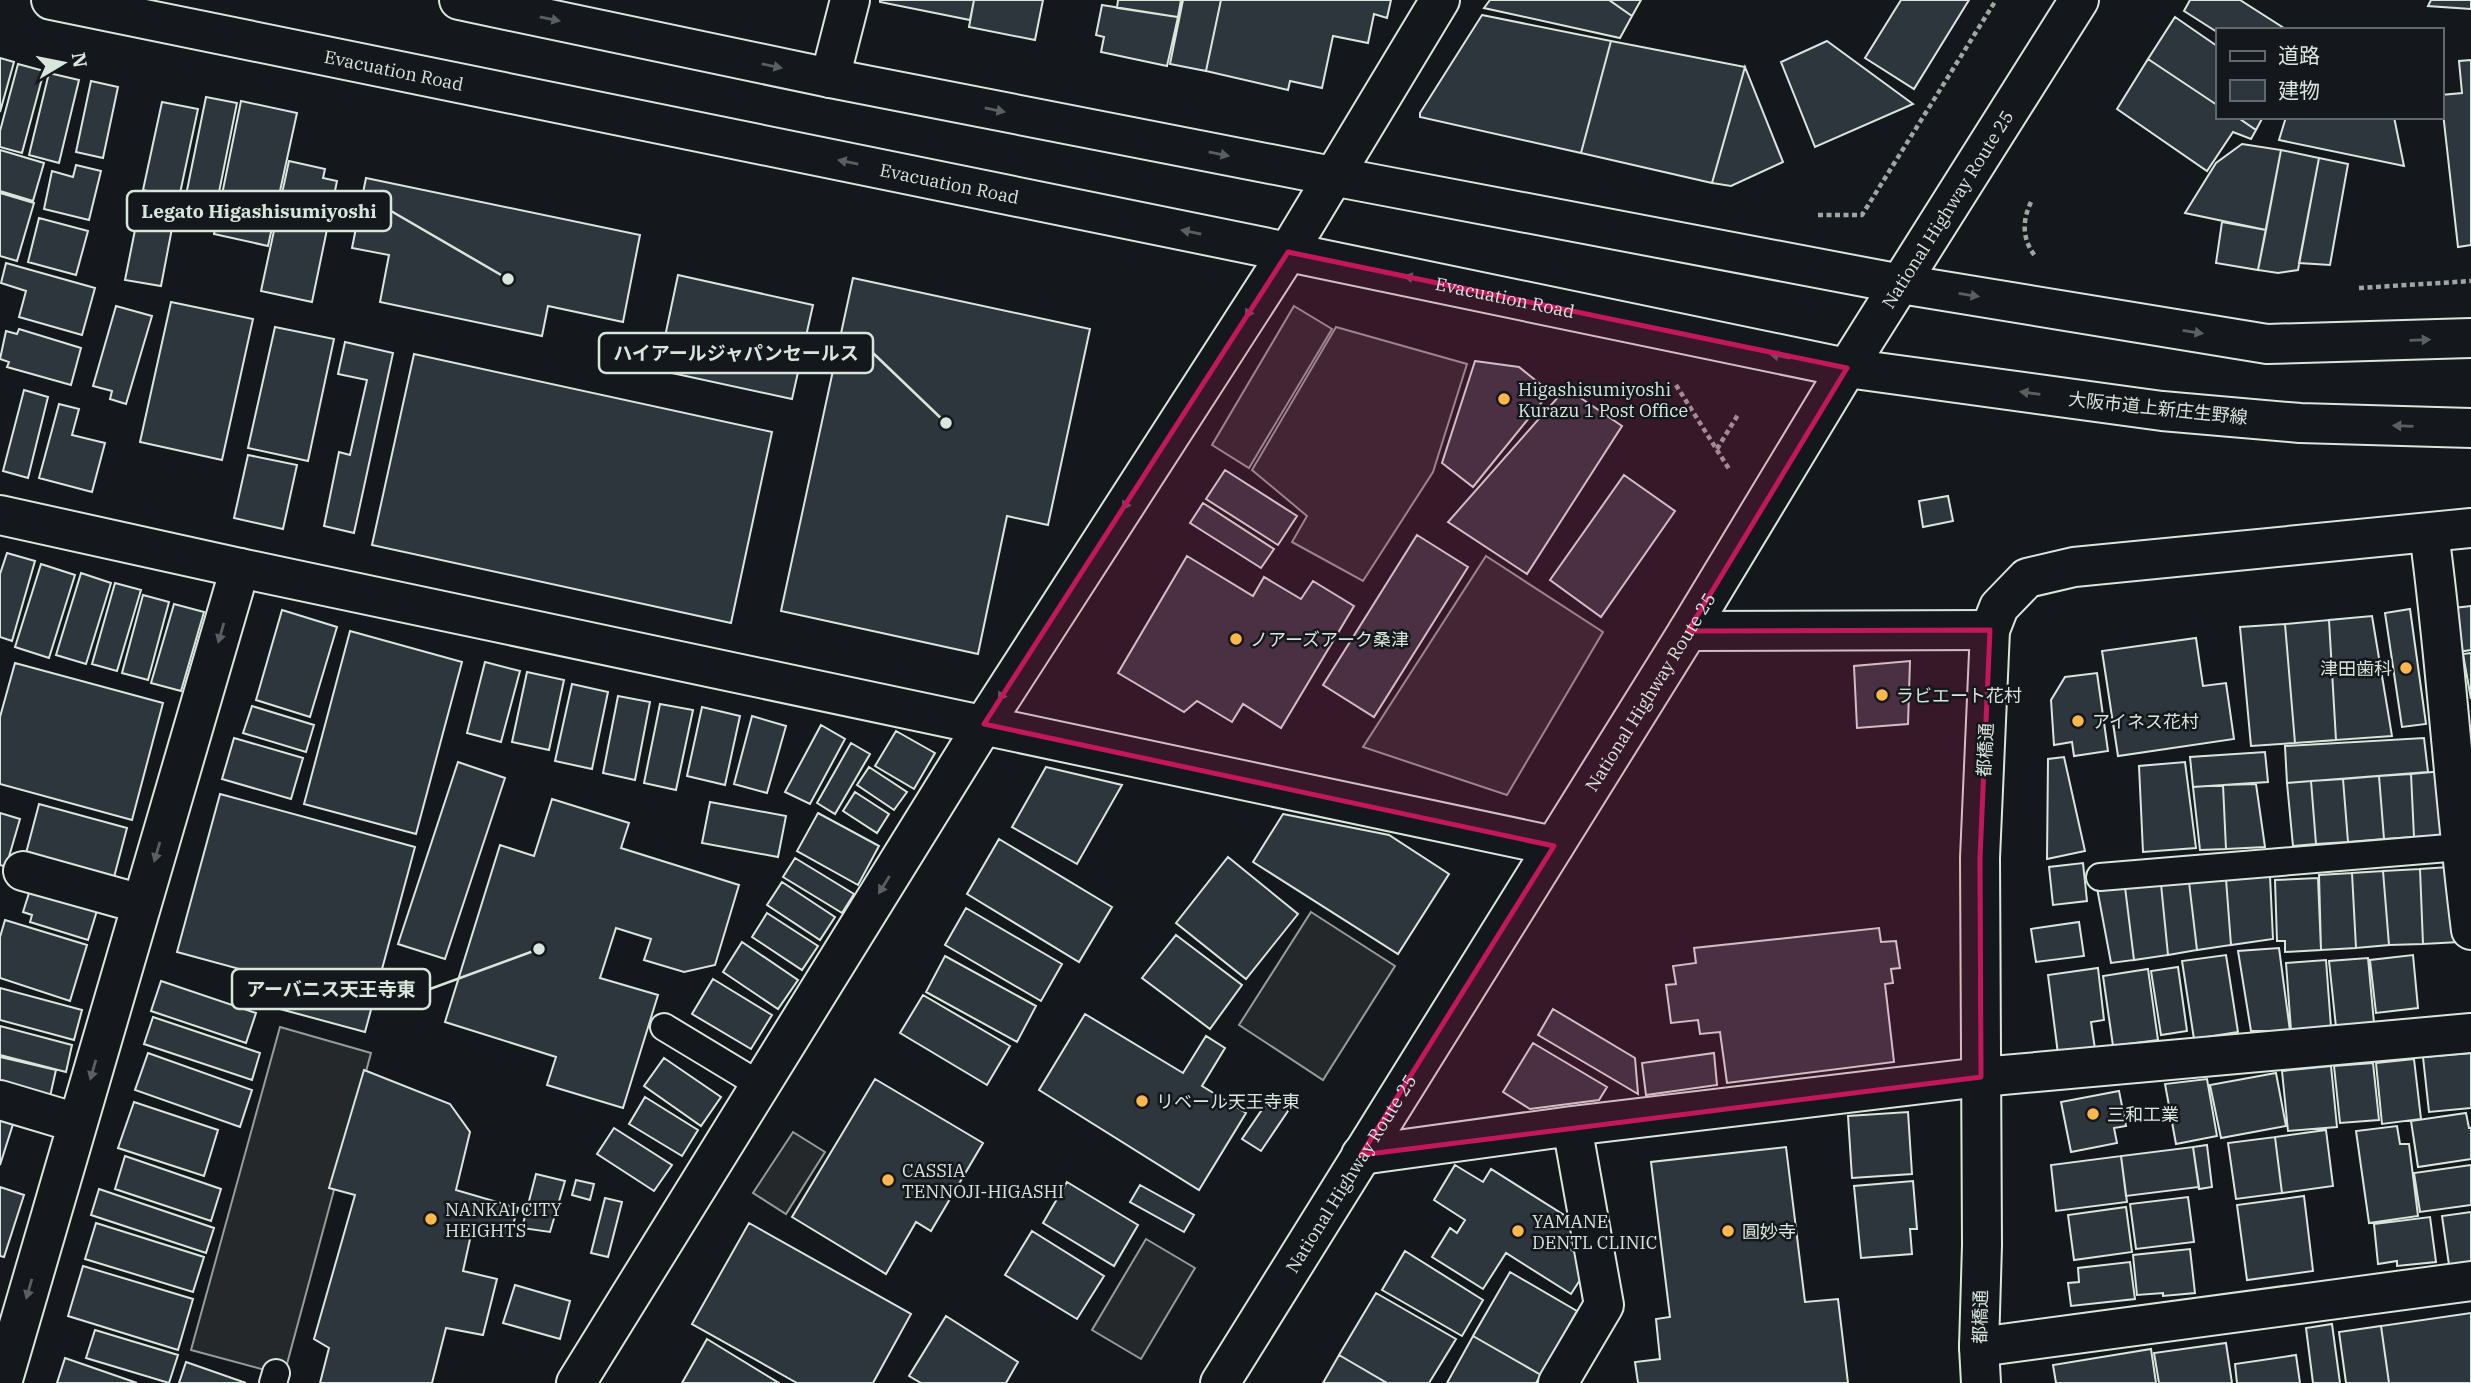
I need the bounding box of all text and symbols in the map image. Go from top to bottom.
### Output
one-way arrow [539,14,561,25]
north arrow [28,28,98,98]
legend [2216,28,2443,119]
text: 道路 [2278,41,2320,69]
street label: Evacuation Road [322,44,466,95]
text: N [67,51,93,70]
one-way arrow [761,60,783,71]
text: 建物 [2278,76,2320,104]
one-way arrow [984,105,1006,116]
street label: National Highway Route 25 [1876,106,2018,312]
one-way arrow [1208,149,1230,160]
one-way arrow [837,157,859,168]
street label: Evacuation Road [878,158,1021,208]
callout: Legato Higashisumiyoshi [127,191,391,231]
text: Legato Higashisumiyoshi [141,199,377,223]
one-way arrow [1180,227,1202,238]
street label: Evacuation Road [1433,271,1577,323]
one-way arrow [1403,273,1425,284]
one-way arrow [1958,290,1980,301]
one-way arrow [1245,300,1258,319]
one-way arrow [2182,327,2204,338]
callout: ハイアールジャパンセールス [599,333,873,373]
one-way arrow [2409,334,2431,345]
text: ハイアールジャパンセールス [613,341,859,365]
one-way arrow [1769,350,1791,361]
place label: Higashisumiyoshi Kurazu 1 Post Office [1518,378,1688,422]
street label: 大阪市道上新庄生野線 [2067,387,2249,429]
one-way arrow [2019,388,2041,399]
marker: Higashisumiyoshi Kurazu 1 Post Office [1496,391,1512,407]
one-way arrow [2392,420,2414,432]
one-way arrow [1121,491,1134,510]
street label: National Highway Route 25 [1580,588,1720,795]
one-way arrow [215,623,225,644]
place label: ノアーズアーク桑津 [1250,628,1409,651]
marker: ノアーズアーク桑津 [1228,631,1244,647]
place label: 津田歯科 [2320,657,2392,680]
marker: 津田歯科 [2398,660,2414,676]
one-way arrow [998,682,1011,701]
place label: ラビエート花村 [1896,684,2022,707]
marker: ラビエート花村 [1874,687,1890,703]
place label: アイネス花村 [2092,710,2199,733]
marker: アイネス花村 [2070,713,2086,729]
street label: 都橋通 [1972,722,1998,778]
one-way arrow [151,842,161,863]
one-way arrow [878,875,891,894]
callout: アーバニス天王寺東 [232,969,430,1009]
text: アーバニス天王寺東 [246,977,416,1001]
one-way arrow [87,1060,97,1081]
street label: National Highway Route 25 [1280,1070,1421,1277]
place label: リベール天王寺東 [1156,1090,1300,1113]
marker: リベール天王寺東 [1134,1093,1150,1109]
place label: 三和工業 [2107,1103,2179,1126]
marker: 三和工業 [2085,1106,2101,1122]
place label: CASSIA TENNOJI-HIGASHI [902,1159,1064,1203]
marker: CASSIA TENNOJI-HIGASHI [880,1172,896,1188]
place label: NANKAI CITY HEIGHTS [445,1198,563,1242]
place label: YAMANE DENTL CLINIC [1532,1210,1657,1254]
marker: NANKAI CITY HEIGHTS [423,1211,439,1227]
place label: 圓妙寺 [1742,1220,1796,1243]
marker: YAMANE DENTL CLINIC [1510,1223,1526,1239]
marker: 圓妙寺 [1720,1223,1736,1239]
one-way arrow [24,1278,34,1299]
street label: 都橋通 [1968,1290,1992,1344]

